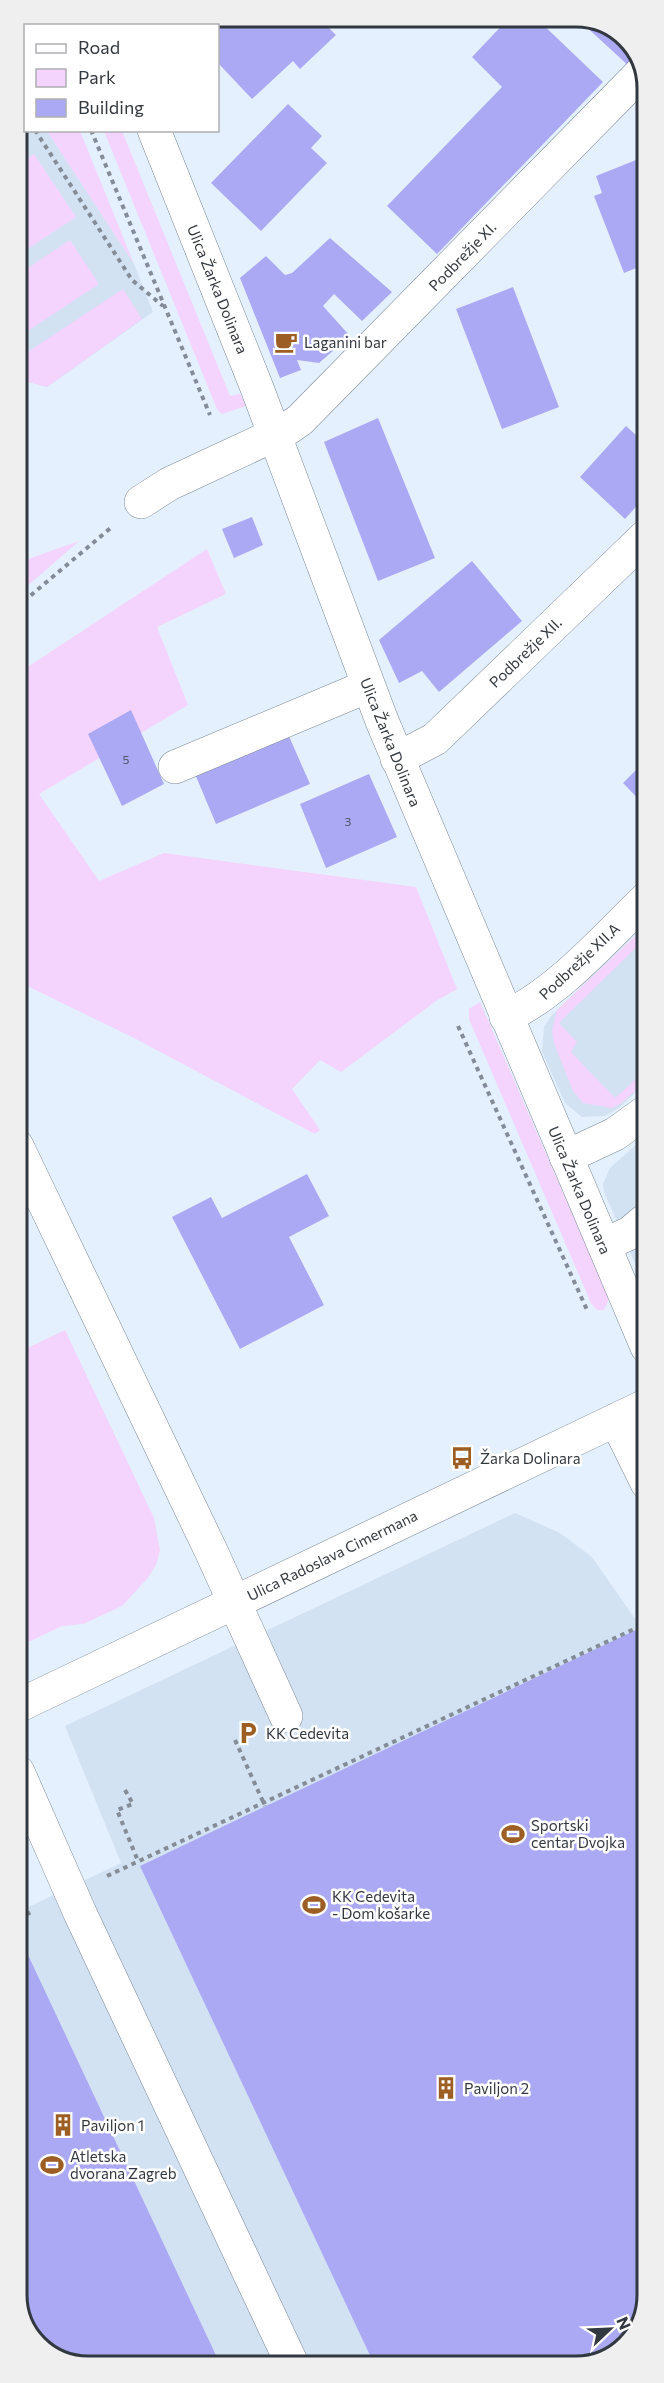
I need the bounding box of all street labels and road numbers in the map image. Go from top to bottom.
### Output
street label: Podbrežje XI. [425,218,499,294]
street label: Ulica Žarka Dolinara [184,222,253,356]
street label: Podbrežje XII. [485,613,565,691]
street label: Ulica Žarka Dolinara [357,675,426,809]
street label: Podbrežje XII.A [535,919,623,1003]
street label: Ulica Žarka Dolinara [545,1123,616,1257]
street label: Ulica Radoslava Cimermana [244,1506,420,1604]

